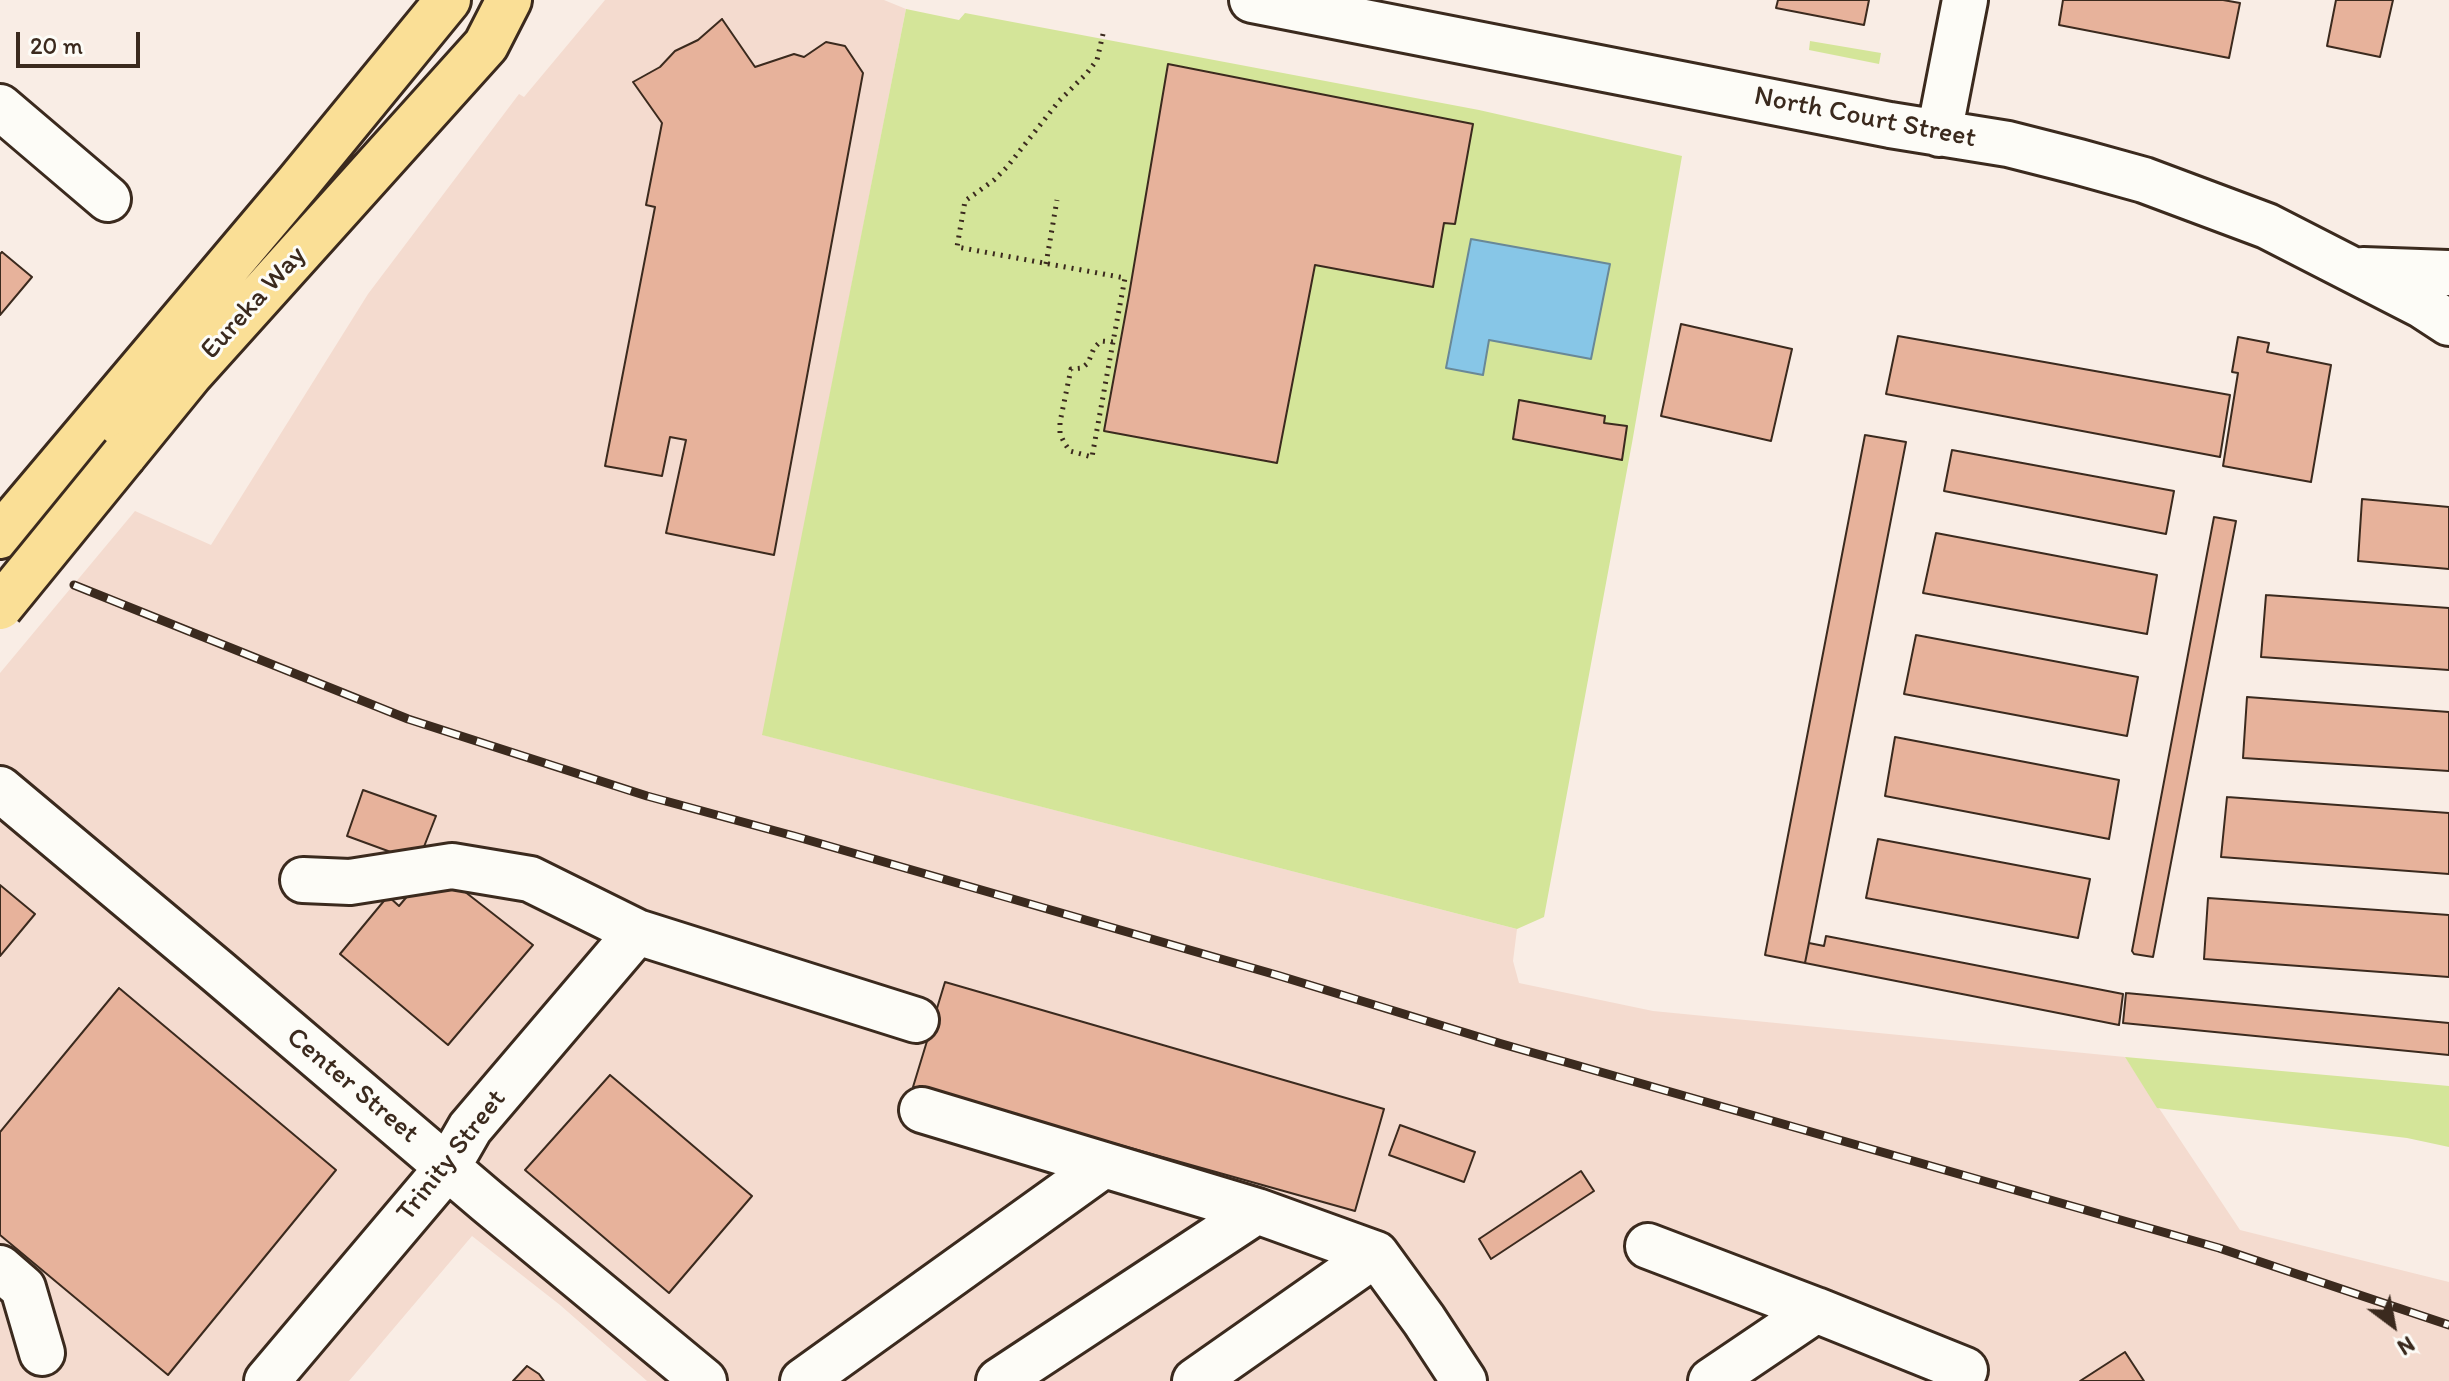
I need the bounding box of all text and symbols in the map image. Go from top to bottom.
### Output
scale bar [20,16,144,66]
text: 20 m [30,31,83,60]
street label: North Court Street [1751,80,1979,156]
street label: Eureka Way [194,239,314,367]
street label: Center Street [279,1021,425,1151]
street label: Trinity Street [390,1083,514,1229]
north arrow [2353,1285,2433,1365]
text: N [2393,1330,2419,1361]

